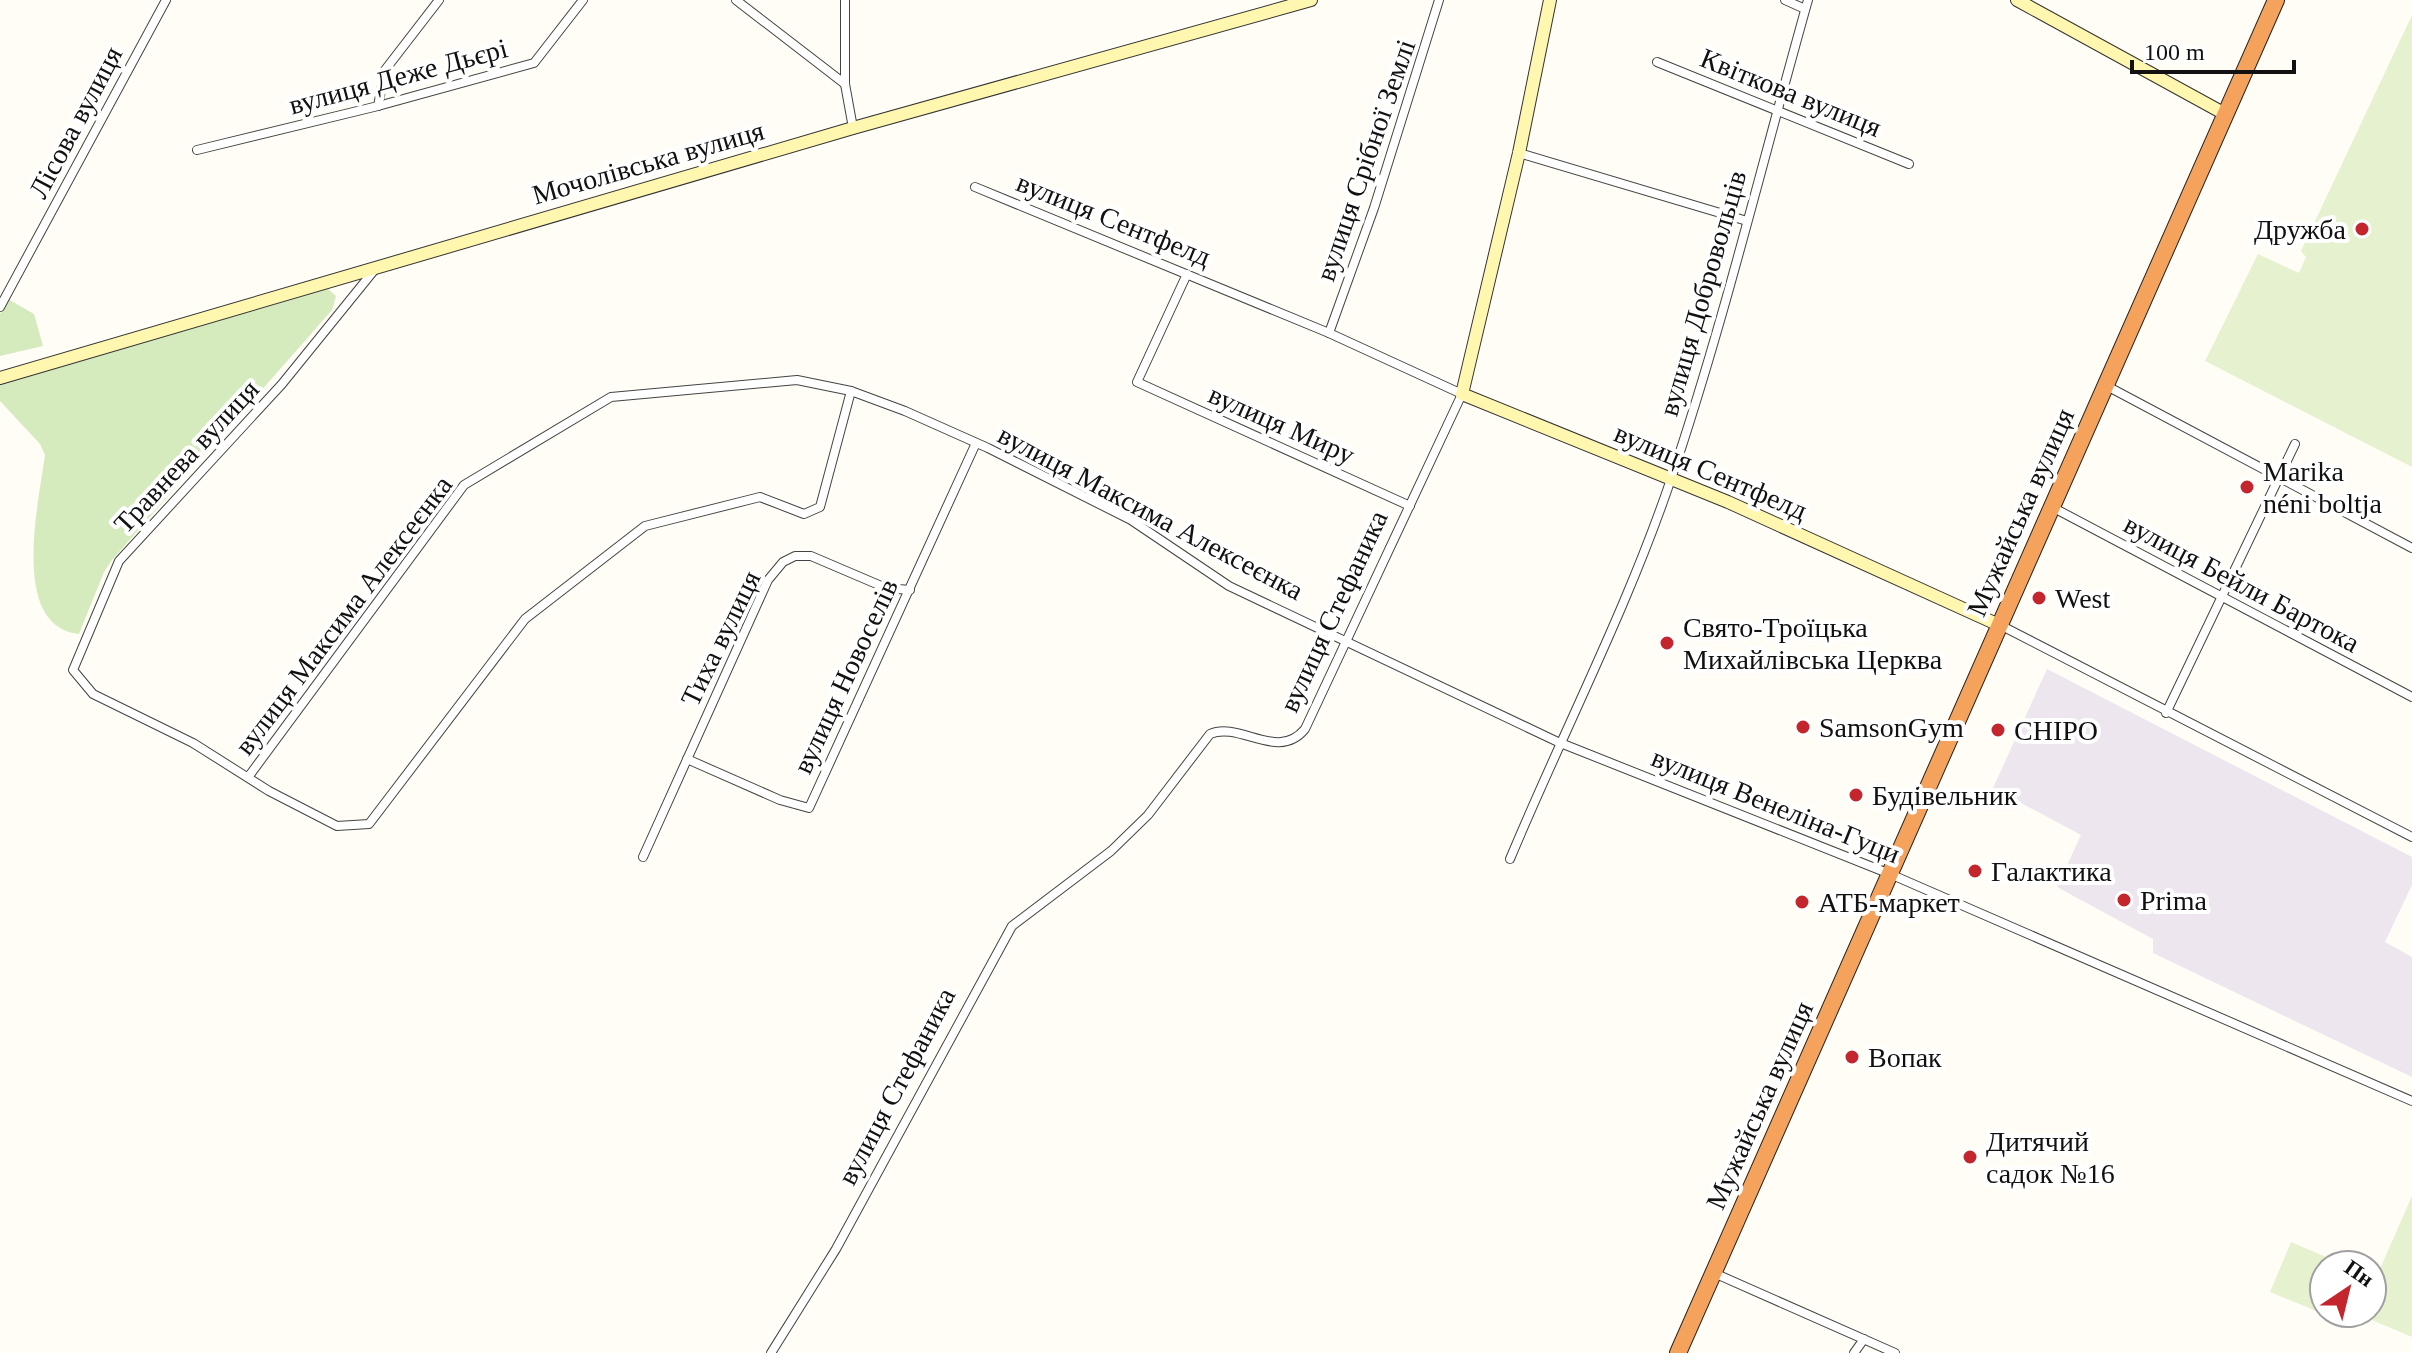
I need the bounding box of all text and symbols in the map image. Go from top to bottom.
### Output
scale bar [2132,24,2294,74]
street label: вулиця Деже Дьєрі [286,32,511,121]
street label: вулиця Срібної Землі [1310,35,1421,285]
text: 100 m [2144,39,2205,65]
street label: Лісова вулиця [22,41,128,203]
street label: Квіткова вулиця [1696,42,1886,143]
street label: Мочолівська вулиця [529,115,768,210]
street label: вулиця Сентфелд [1012,166,1215,272]
street label: вулиця Добровольців [1653,167,1752,419]
place label: Дружба [2254,214,2347,245]
marker: Дружба [2353,220,2371,238]
street label: Травнева вулиця [108,374,265,539]
street label: вулиця Миру [1204,378,1360,470]
street label: Мужайська вулиця [1961,403,2080,621]
street label: вулиця Сентфелд [1610,417,1812,526]
street label: вулиця Максима Алексеєнка [993,419,1309,606]
place label: Marika néni boltja [2263,456,2383,519]
street label: вулиця Максима Алексеєнка [228,469,459,761]
marker: Marika néni boltja [2238,478,2256,496]
street label: вулиця Стефаника [1273,505,1394,717]
street label: вулиця Бейли Бартока [2119,508,2365,659]
street label: Тиха вулиця [674,566,766,711]
street label: вулиця Новоселів [787,574,904,778]
place label: West [2055,583,2111,614]
marker: West [2030,589,2048,607]
place label: Свято-Троїцька Михайлівська Церква [1683,612,1943,675]
marker: Свято-Троїцька Михайлівська Церква [1658,634,1676,652]
place label: SamsonGym [1819,712,1964,743]
place label: CHIPO [2014,715,2098,746]
marker: SamsonGym [1794,718,1812,736]
marker: CHIPO [1989,721,2007,739]
street label: вулиця Венеліна-Гуци [1647,741,1904,869]
place label: Будівельник [1872,780,2018,811]
marker: Будівельник [1847,786,1865,804]
place label: Галактика [1991,856,2112,887]
marker: Галактика [1966,862,1984,880]
place label: Prima [2140,885,2207,916]
place label: АТБ-маркет [1818,887,1960,918]
marker: Prima [2115,891,2133,909]
marker: АТБ-маркет [1793,893,1811,911]
street label: вулиця Стефаника [832,982,962,1190]
street label: Мужайська вулиця [1700,996,1819,1214]
place label: Вопак [1868,1042,1942,1073]
marker: Вопак [1843,1048,1861,1066]
place label: Дитячий садок №16 [1986,1126,2115,1189]
marker: Дитячий садок №16 [1961,1148,1979,1166]
north arrow [2308,1249,2388,1329]
text: Пн [2340,1254,2379,1292]

